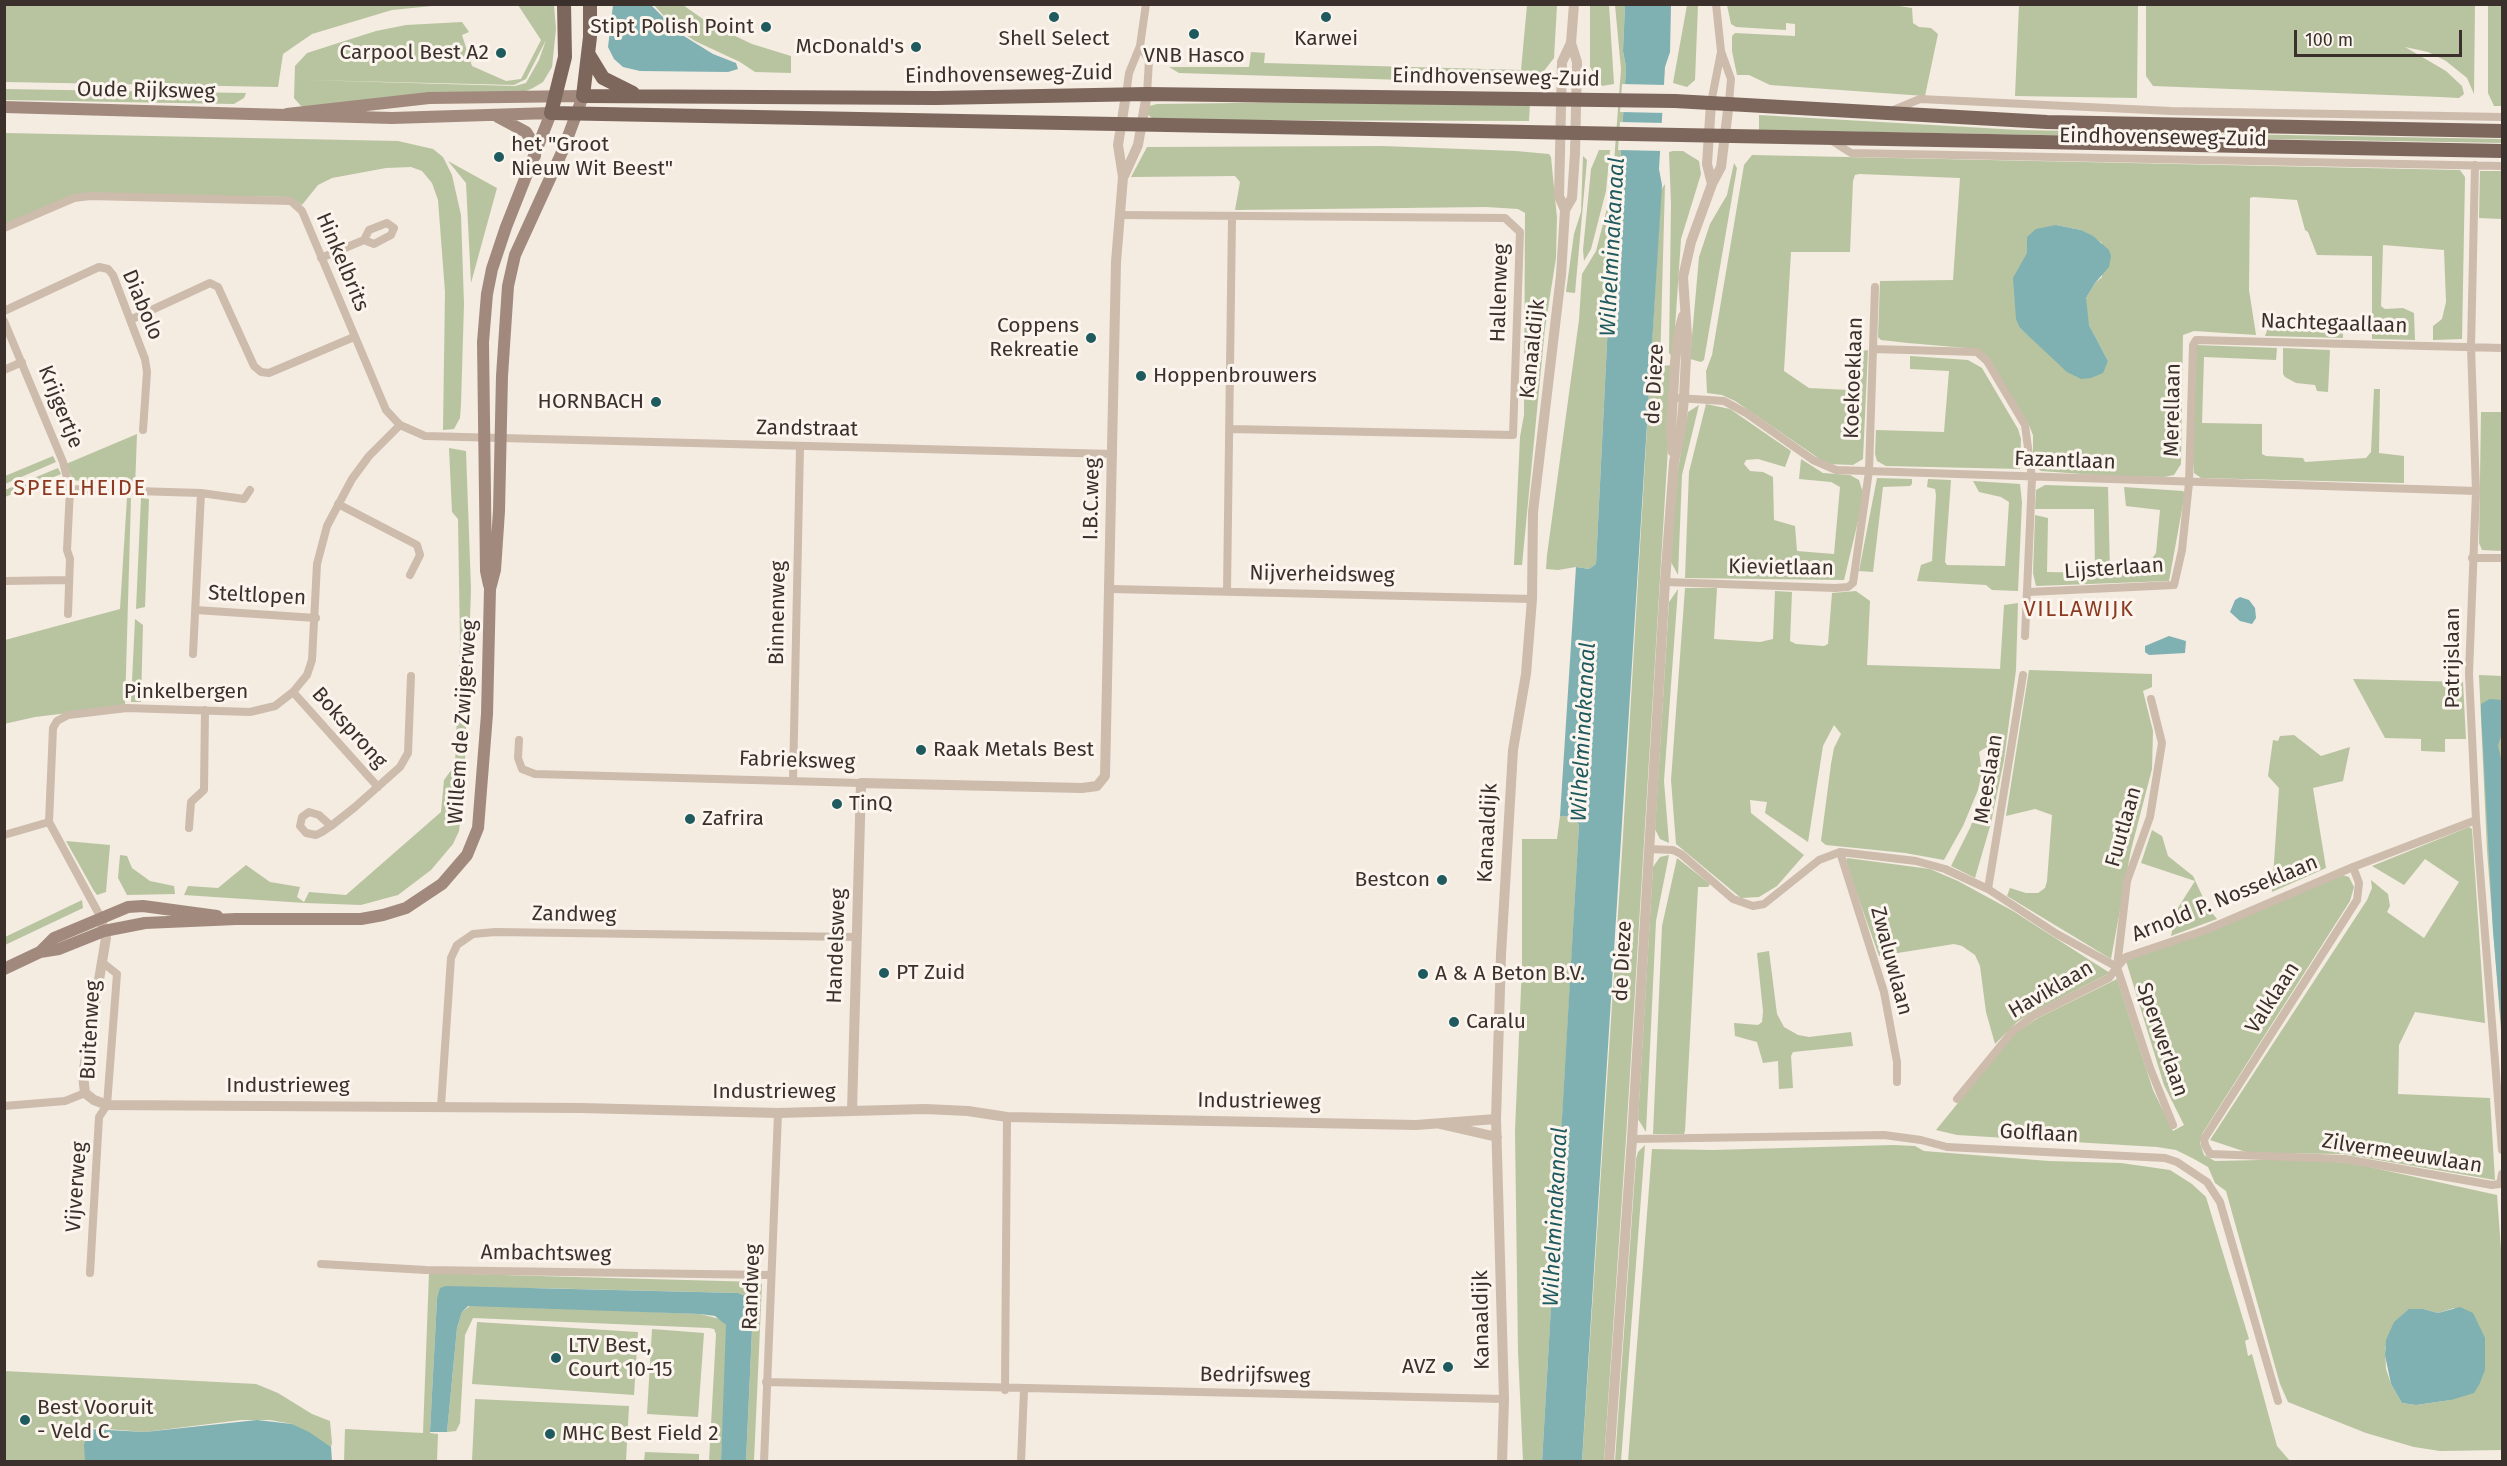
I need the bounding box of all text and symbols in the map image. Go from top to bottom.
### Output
marker: Shell Select [1047,10,1061,24]
marker: Karwei [1319,10,1333,24]
place label: Stipt Polish Point [590,14,754,40]
scale bar [2297,18,2465,56]
marker: Stipt Polish Point [759,20,773,34]
place label: Shell Select [998,26,1110,52]
place label: Karwei [1294,26,1358,52]
marker: VNB Hasco [1187,27,1201,41]
text: 100 m [2305,29,2353,51]
place label: McDonald's [796,34,904,60]
place label: Carpool Best A2 [339,40,489,66]
marker: McDonald's [909,40,923,54]
place label: VNB Hasco [1143,43,1245,69]
marker: Carpool Best A2 [494,46,508,60]
street label: Eindhovenseweg-Zuid [905,61,1113,89]
street label: Eindhovenseweg-Zuid [1392,64,1600,92]
street label: Oude Rijksweg [77,77,215,105]
street label: Eindhovenseweg-Zuid [2059,124,2267,152]
place label: het "Groot Nieuw Wit Beest" [511,132,673,182]
marker: het "Groot Nieuw Wit Beest" [492,150,506,164]
water label: Wilhelminakanaal [1595,157,1631,337]
street label: Hinkelbrits [310,209,374,315]
street label: Hallenweg [1486,243,1514,343]
street label: Diabolo [116,266,168,344]
street label: Kanaaldijk [1515,298,1551,400]
street label: Nachtegaallaan [2260,309,2408,339]
place label: Coppens Rekreatie [989,313,1079,363]
street label: Koekoeklaan [1839,317,1869,439]
marker: Coppens Rekreatie [1084,331,1098,345]
street label: de Dieze [1640,343,1670,425]
street label: Krijgertje [32,362,88,452]
place label: Hoppenbrouwers [1153,363,1317,389]
street label: Merellaan [2160,363,2186,457]
marker: Hoppenbrouwers [1134,369,1148,383]
place label: HORNBACH [538,389,644,415]
marker: HORNBACH [649,395,663,409]
street label: Zandstraat [756,416,858,442]
street label: Fazantlaan [2014,447,2116,475]
street label: I.B.C.weg [1079,458,1105,540]
district label: SPEELHEIDE [13,476,147,502]
street label: Lijsterlaan [2063,553,2165,585]
street label: Kievietlaan [1728,554,1834,582]
street label: Binnenweg [764,561,792,665]
street label: Nijverheidsweg [1249,561,1395,589]
street label: Steltlopen [207,581,307,611]
district label: VILLAWIJK [2023,597,2135,623]
street label: Patrijslaan [2440,608,2466,708]
street label: Willem de Zwijgerweg [443,619,483,825]
water label: Wilhelminakanaal [1566,642,1602,822]
street label: Pinkelbergen [124,679,248,705]
street label: Boksprong [306,682,392,774]
street label: Meeslaan [1970,733,2008,825]
place label: Raak Metals Best [933,737,1094,763]
marker: Raak Metals Best [914,743,928,757]
street label: Fabrieksweg [739,746,855,776]
street label: Kanaaldijk [1473,783,1503,883]
street label: Fuutlaan [2101,784,2147,870]
place label: TinQ [849,791,893,817]
marker: TinQ [830,797,844,811]
place label: Zafrira [702,806,764,832]
marker: Zafrira [683,812,697,826]
street label: Arnold P. Nosseklaan [2128,850,2322,948]
place label: Bestcon [1355,867,1430,893]
marker: Bestcon [1435,873,1449,887]
street label: Handelsweg [822,888,852,1004]
street label: Zandweg [532,902,616,928]
street label: Zwaluwlaan [1864,904,1918,1018]
street label: de Dieze [1608,920,1638,1002]
street label: Haviklaan [2004,956,2098,1024]
street label: Valklaan [2241,958,2305,1038]
place label: PT Zuid [896,960,965,986]
place label: A & A Beton B.V. [1435,961,1585,987]
marker: PT Zuid [877,966,891,980]
marker: A & A Beton B.V. [1416,967,1430,981]
street label: Buitenweg [76,980,106,1080]
street label: Sperwerlaan [2131,980,2193,1100]
place label: Caralu [1466,1009,1526,1035]
marker: Caralu [1447,1015,1461,1029]
street label: Industrieweg [226,1073,350,1099]
street label: Industrieweg [712,1079,836,1105]
street label: Industrieweg [1197,1088,1321,1116]
street label: Golflaan [1999,1119,2079,1149]
water label: Wilhelminakanaal [1538,1127,1574,1307]
street label: Zilvermeeuwlaan [2320,1129,2484,1179]
street label: Vijverweg [61,1141,93,1233]
street label: Ambachtsweg [480,1240,612,1268]
street label: Randweg [738,1243,766,1331]
street label: Kanaaldijk [1469,1270,1495,1370]
place label: LTV Best, Court 10-15 [568,1333,672,1383]
marker: LTV Best, Court 10-15 [549,1351,563,1365]
place label: AVZ [1402,1354,1436,1380]
marker: AVZ [1441,1360,1455,1374]
street label: Bedrijfsweg [1199,1362,1311,1390]
place label: Best Vooruit - Veld C [37,1395,154,1445]
marker: Best Vooruit - Veld C [18,1413,32,1427]
place label: MHC Best Field 2 [562,1421,719,1447]
marker: MHC Best Field 2 [543,1427,557,1441]

